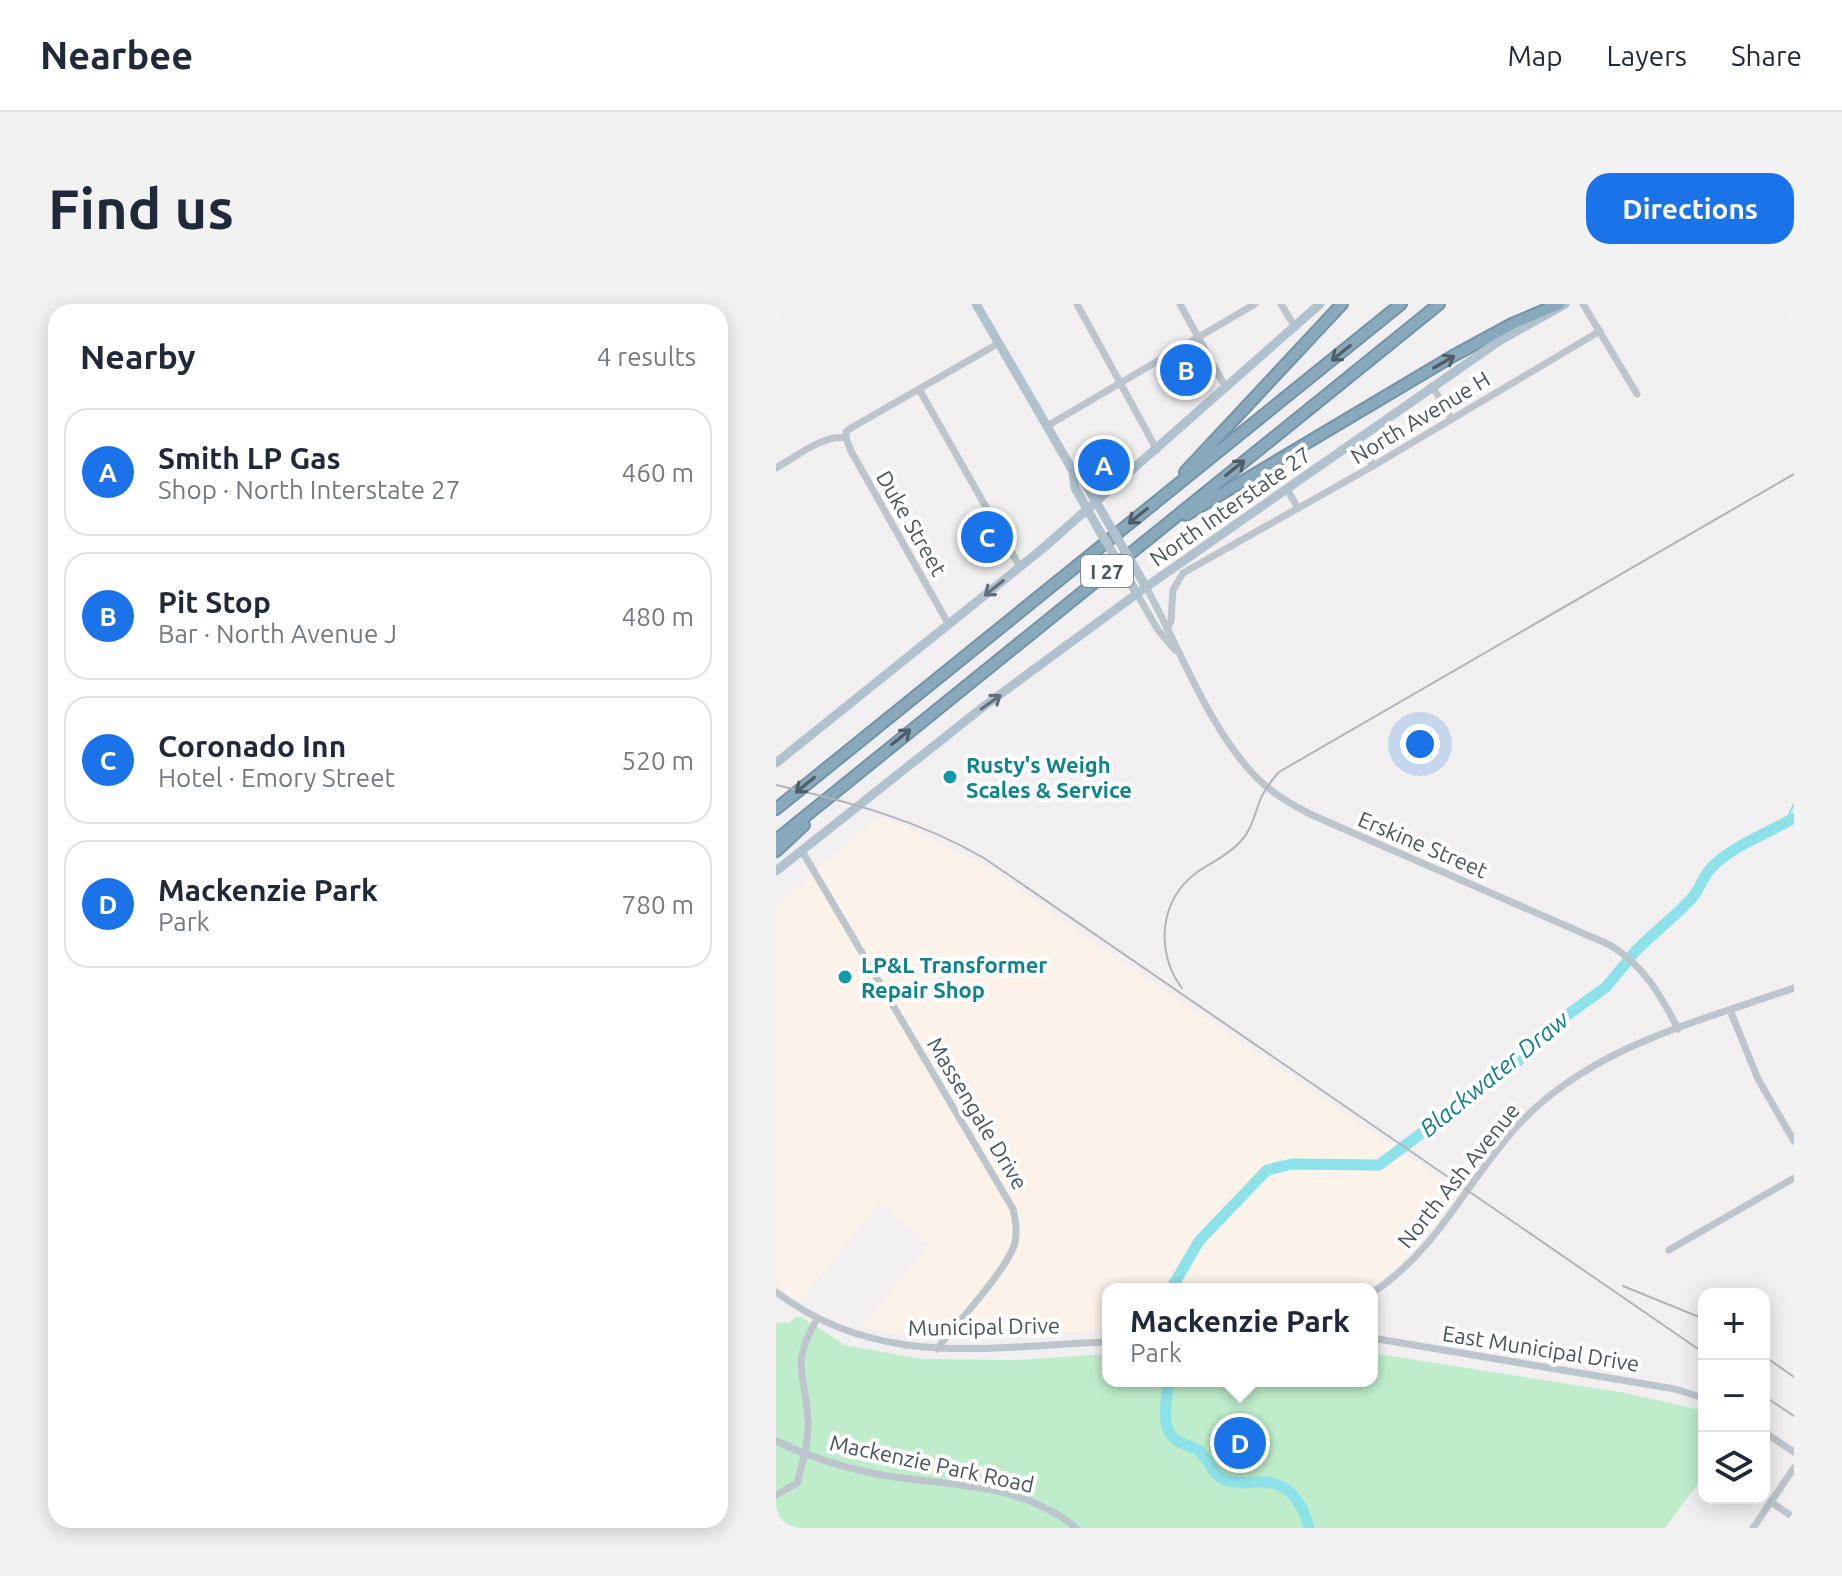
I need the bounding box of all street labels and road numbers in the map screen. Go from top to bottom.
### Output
street label: North Avenue H [1346,366,1494,468]
street label: North Interstate 27 [1145,441,1315,571]
street label: Duke Street [872,466,952,580]
road number: I 27 [1081,555,1133,587]
street label: Erskine Street [1355,806,1492,883]
street label: Massengale Drive [923,1032,1033,1194]
street label: North Ash Avenue [1392,1098,1524,1252]
street label: Municipal Drive [908,1312,1060,1340]
street label: East Municipal Drive [1441,1320,1641,1376]
street label: Mackenzie Park Road [828,1429,1036,1497]

